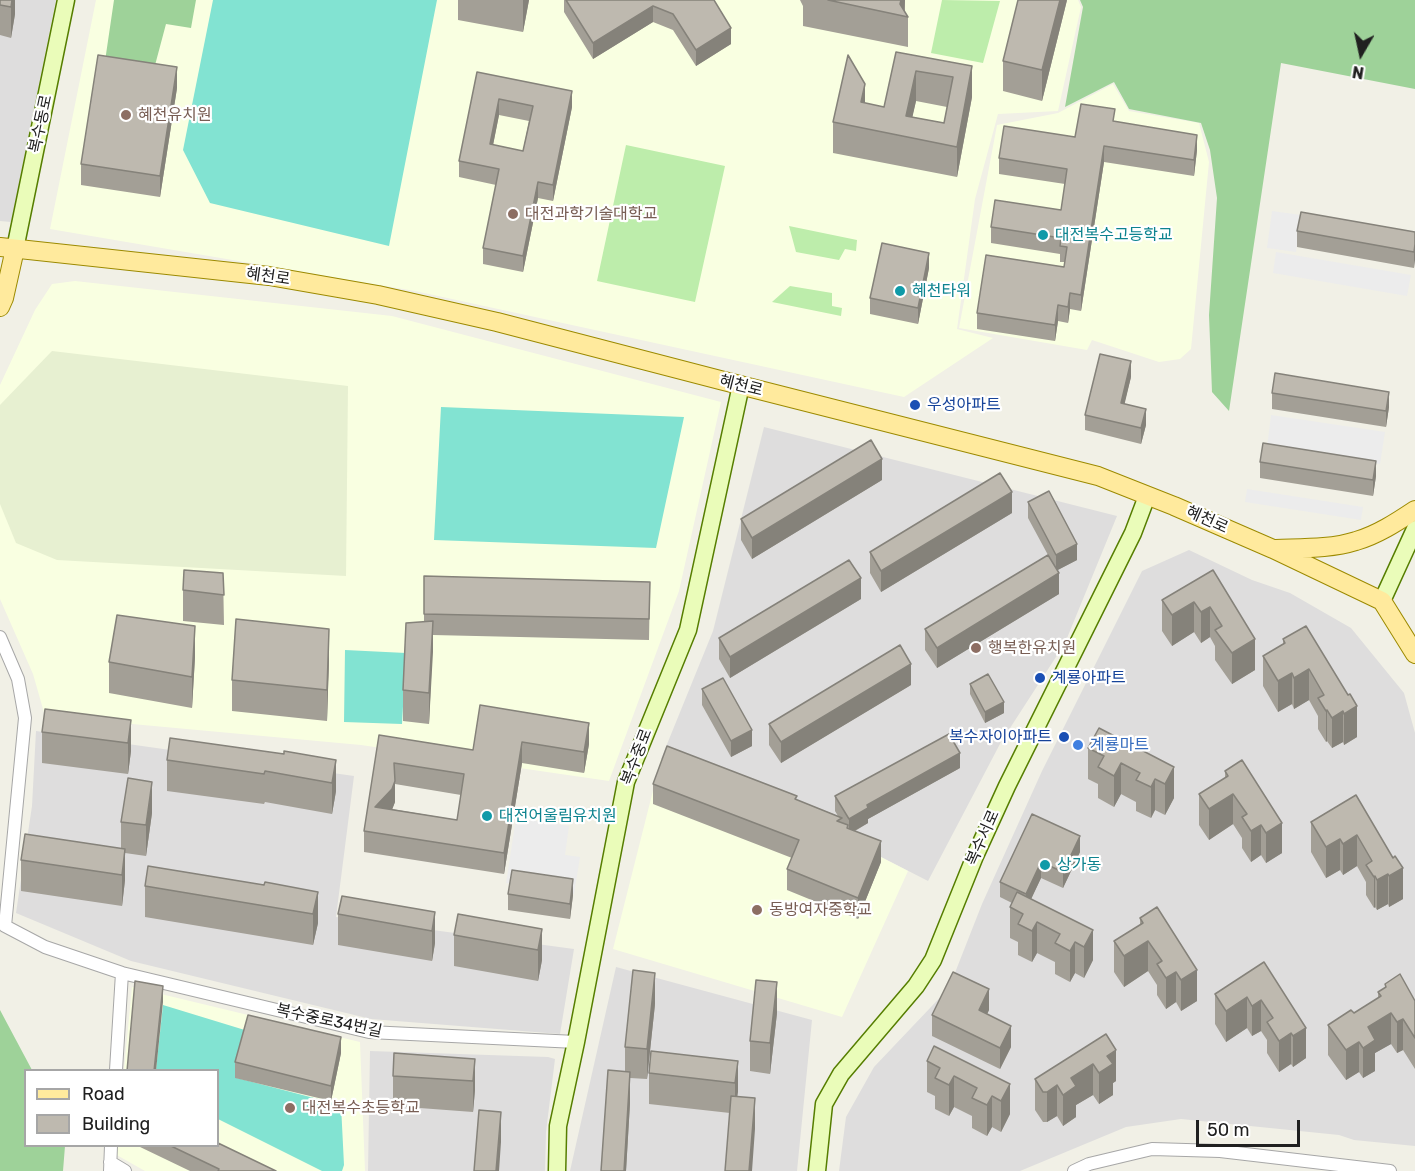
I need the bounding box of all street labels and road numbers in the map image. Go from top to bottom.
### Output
street label: 복수동로 [25,93,57,155]
street label: 혜천로 [245,264,291,290]
street label: 혜천로 [717,371,765,401]
street label: 혜천로 [1183,502,1231,538]
street label: 복수중로 [617,726,657,788]
street label: 복수서로 [962,807,1004,869]
street label: 복수중로34번길 [274,1000,384,1042]

